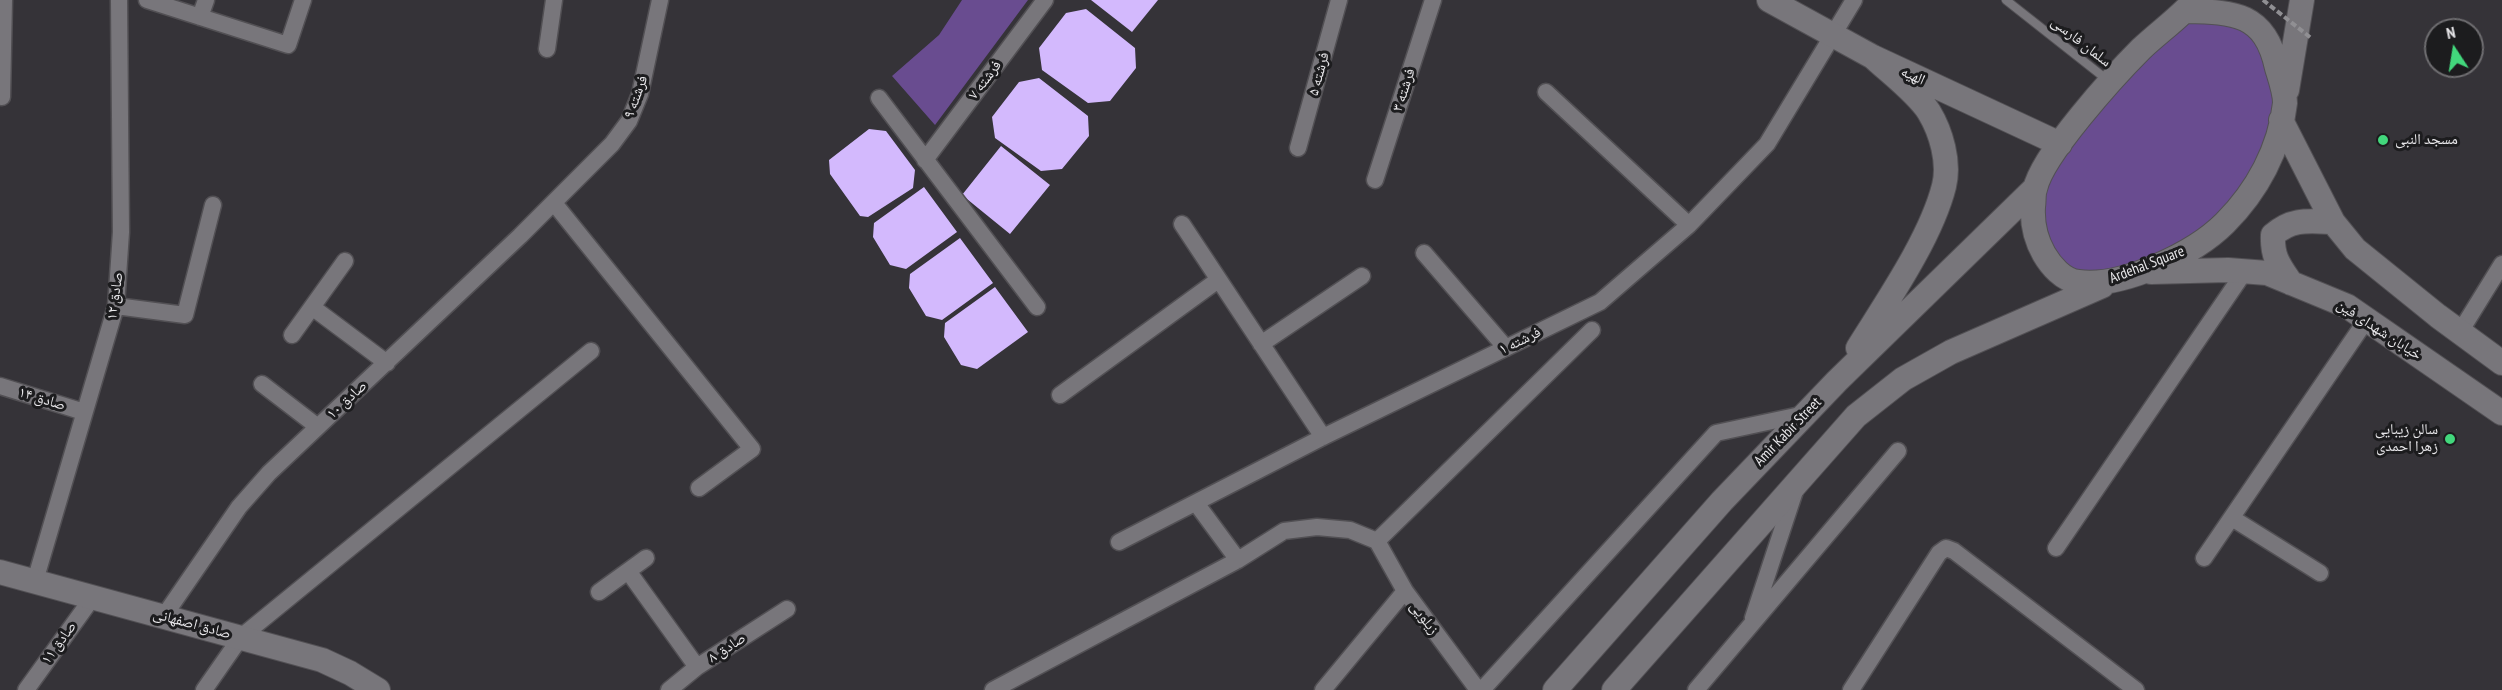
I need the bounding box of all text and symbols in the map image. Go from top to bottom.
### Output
street label: سلمان فارسی [2047,13,2115,71]
north arrow [2424,18,2484,78]
text: N [2444,22,2457,43]
street label: فرشته ۵ [1305,50,1333,98]
street label: فرشته ۷ [964,57,1006,103]
street label: الهیه [1898,63,1928,89]
street label: فرشته ۳ [1389,66,1419,114]
street label: فرشته ۹ [620,73,652,121]
place label: مسجد النبی [2395,131,2458,149]
marker: مسجد النبی [2376,133,2390,147]
street label: Ardehal Square [2107,242,2187,288]
street label: صادق ۱۲ [103,271,127,321]
street label: خیابان شهدای فین [2333,296,2425,364]
street label: فرشته ۱ [1496,323,1544,359]
street label: صادق ۱۰ [323,377,371,423]
street label: صادق ۱۴ [16,383,68,415]
street label: Amir Kabir Street [1751,394,1825,470]
place label: سالن‌ زیبایی زهرا احمدی [2375,421,2438,456]
marker: سالن‌ زیبایی زهرا احمدی [2443,432,2457,446]
street label: زیلویی [1406,598,1442,638]
street label: صادق اصفهانی [151,605,233,643]
street label: صادق ۱۱ [38,618,80,668]
street label: صادق ۸ [705,629,749,667]

